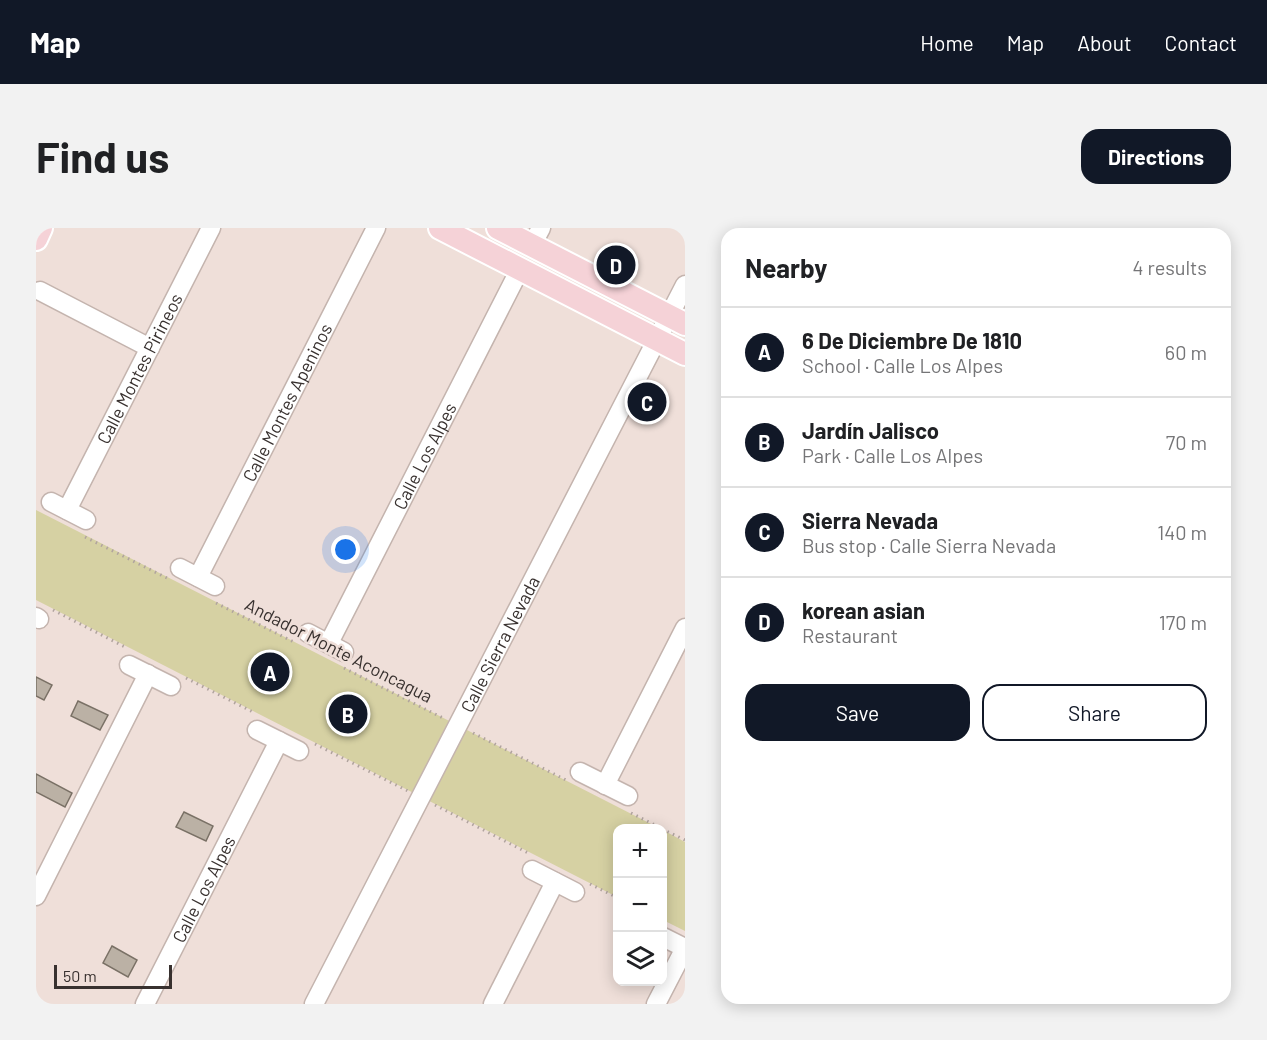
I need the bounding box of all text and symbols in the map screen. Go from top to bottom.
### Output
text: Map [30,25,81,59]
text: Home [920,30,974,55]
text: Map [1007,30,1044,55]
text: About [1077,30,1132,55]
text: Contact [1165,30,1237,55]
button: Directions [1081,129,1231,184]
text: Find us [36,131,169,181]
pin: D [596,243,636,288]
text: Nearby [745,252,827,283]
text: 4 results [1132,255,1207,279]
street label: Calle Montes Pirineos [92,289,187,447]
street label: Calle Montes Apeninos [238,320,337,485]
text: 6 De Diciembre De 1810 [802,327,1022,353]
text: A [758,340,771,364]
text: 60 m [1165,340,1207,364]
text: School · Calle Los Alpes [802,353,1003,377]
pin: C [628,380,666,424]
street label: Calle Los Alpes [388,399,461,513]
text: Jardín Jalisco [802,417,939,443]
text: B [758,430,771,454]
text: 70 m [1166,430,1207,454]
text: Park · Calle Los Alpes [802,443,983,467]
text: Sierra Nevada [802,507,938,533]
text: C [758,520,771,544]
text: 140 m [1157,520,1207,544]
text: Bus stop · Calle Sierra Nevada [802,533,1056,557]
your location [331,535,360,564]
street label: Calle Sierra Nevada [455,572,544,716]
street label: Andador Monte Aconcagua [242,593,436,707]
text: korean asian [802,597,925,623]
text: D [758,610,771,634]
text: 170 m [1159,610,1207,634]
text: Restaurant [802,623,898,647]
pin: A [250,650,290,694]
button: Save [745,684,970,741]
button: Share [982,684,1207,741]
pin: B [328,692,368,736]
map controls [613,824,667,986]
button: + [613,824,667,878]
street label: Calle Los Alpes [167,832,240,946]
button: − [613,878,667,932]
button: layers [613,932,667,986]
scale bar [54,962,172,990]
text: 50 m [63,966,97,985]

